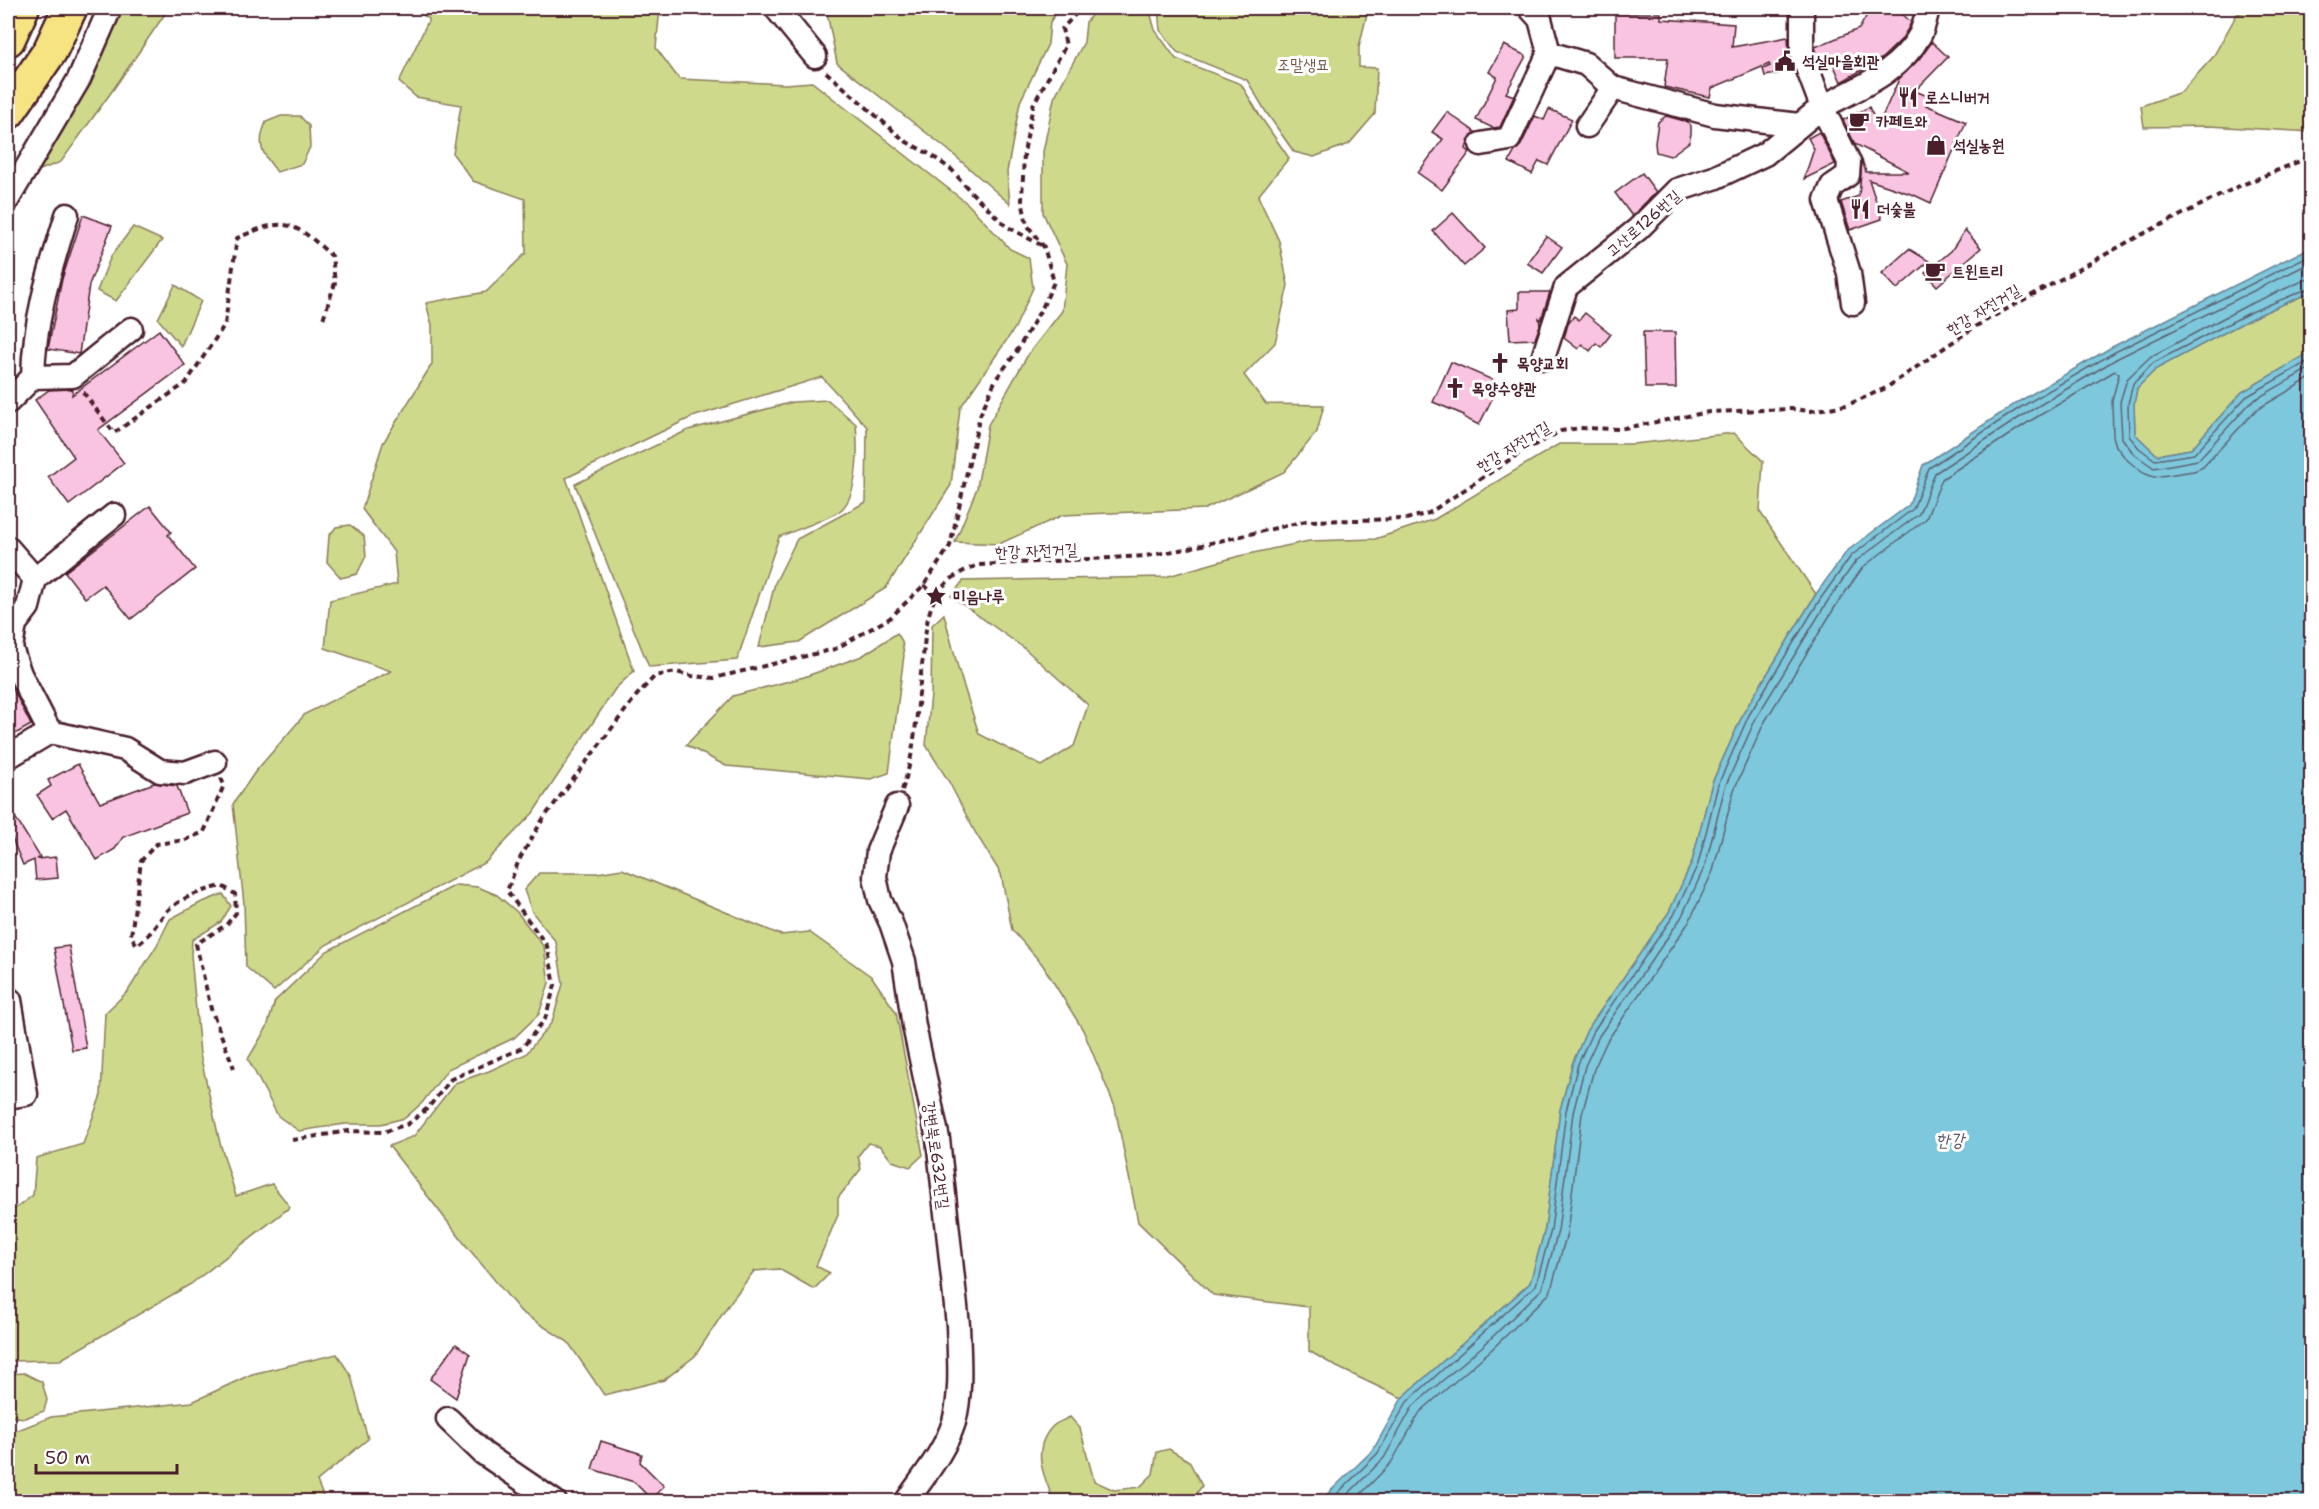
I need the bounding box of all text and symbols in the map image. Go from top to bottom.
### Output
public building icon: 석실마을회관 [1773,49,1797,73]
place label: 석실마을회관 [1802,51,1879,72]
park label: 조말생묘 [1277,54,1329,75]
restaurant icon: 로스니버거 [1896,85,1920,109]
place label: 로스니버거 [1925,87,1990,108]
cafe icon: 카페트와 [1847,109,1871,133]
place label: 카페트와 [1876,111,1928,132]
shop icon: 석실농원 [1924,133,1948,157]
place label: 석실농원 [1953,135,2005,156]
street label: 고산로126번길 [1602,185,1685,261]
restaurant icon: 더숯불 [1848,197,1872,221]
place label: 더숯불 [1877,199,1916,220]
cafe icon: 트윈트리 [1923,259,1947,283]
place label: 트윈트리 [1952,261,2004,282]
street label: 한강 자전거길 [1942,279,2024,340]
church icon: 목양교회 [1488,351,1512,375]
place label: 목양교회 [1517,353,1569,374]
church icon: 목양수양관 [1443,376,1467,400]
place label: 목양수양관 [1472,378,1537,399]
street label: 한강 자전거길 [1472,416,1554,477]
street label: 한강 자전거길 [994,539,1078,562]
place icon: 미음나루 [924,584,948,608]
place label: 미음나루 [953,586,1005,607]
street label: 강변북로632번길 [919,1100,954,1211]
water label: 한강 [1936,1128,1967,1152]
scale bar [36,1437,177,1475]
text: 50 m [45,1446,90,1470]

